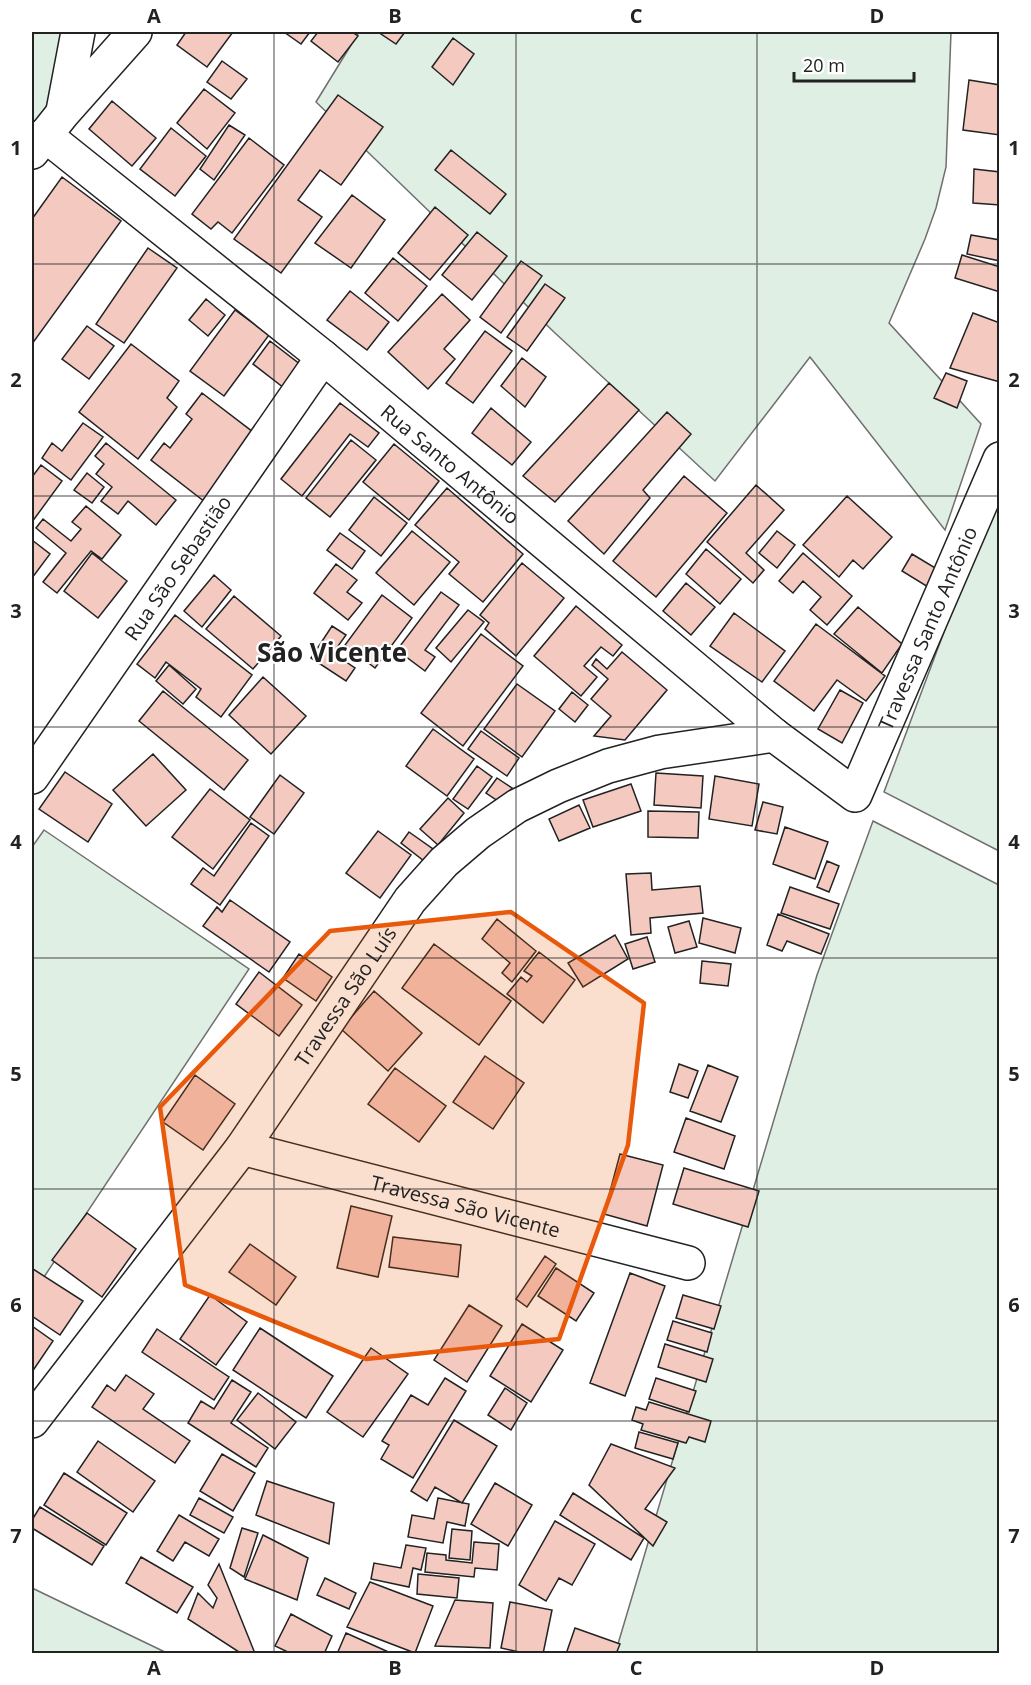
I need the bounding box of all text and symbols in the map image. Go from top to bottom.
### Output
text: A [147,2,161,29]
text: B [388,2,402,29]
text: C [630,2,643,29]
text: D [870,2,884,29]
scale bar [794,45,914,83]
text: 20 m [803,53,845,77]
text: 1 [10,134,22,161]
text: 1 [1008,134,1020,161]
text: 2 [10,366,22,393]
text: 2 [1008,366,1020,393]
street label: Rua Santo Antônio [375,398,525,530]
street label: Rua São Sebastião [118,490,237,645]
street label: Travessa Santo Antônio [871,522,983,734]
text: 3 [10,597,22,624]
text: 3 [1008,597,1020,624]
district label: São Vicente [257,634,407,670]
text: 4 [10,828,22,855]
text: 4 [1008,828,1020,855]
street label: Travessa São Luís [288,921,402,1071]
text: 5 [10,1060,22,1087]
text: 5 [1008,1060,1020,1087]
street label: Travessa São Vicente [368,1168,563,1243]
text: 6 [10,1291,22,1318]
text: 6 [1008,1291,1020,1318]
text: 7 [10,1522,22,1549]
text: 7 [1008,1522,1020,1549]
text: A [147,1654,161,1681]
text: B [388,1654,402,1681]
text: C [630,1654,643,1681]
text: D [870,1654,884,1681]

